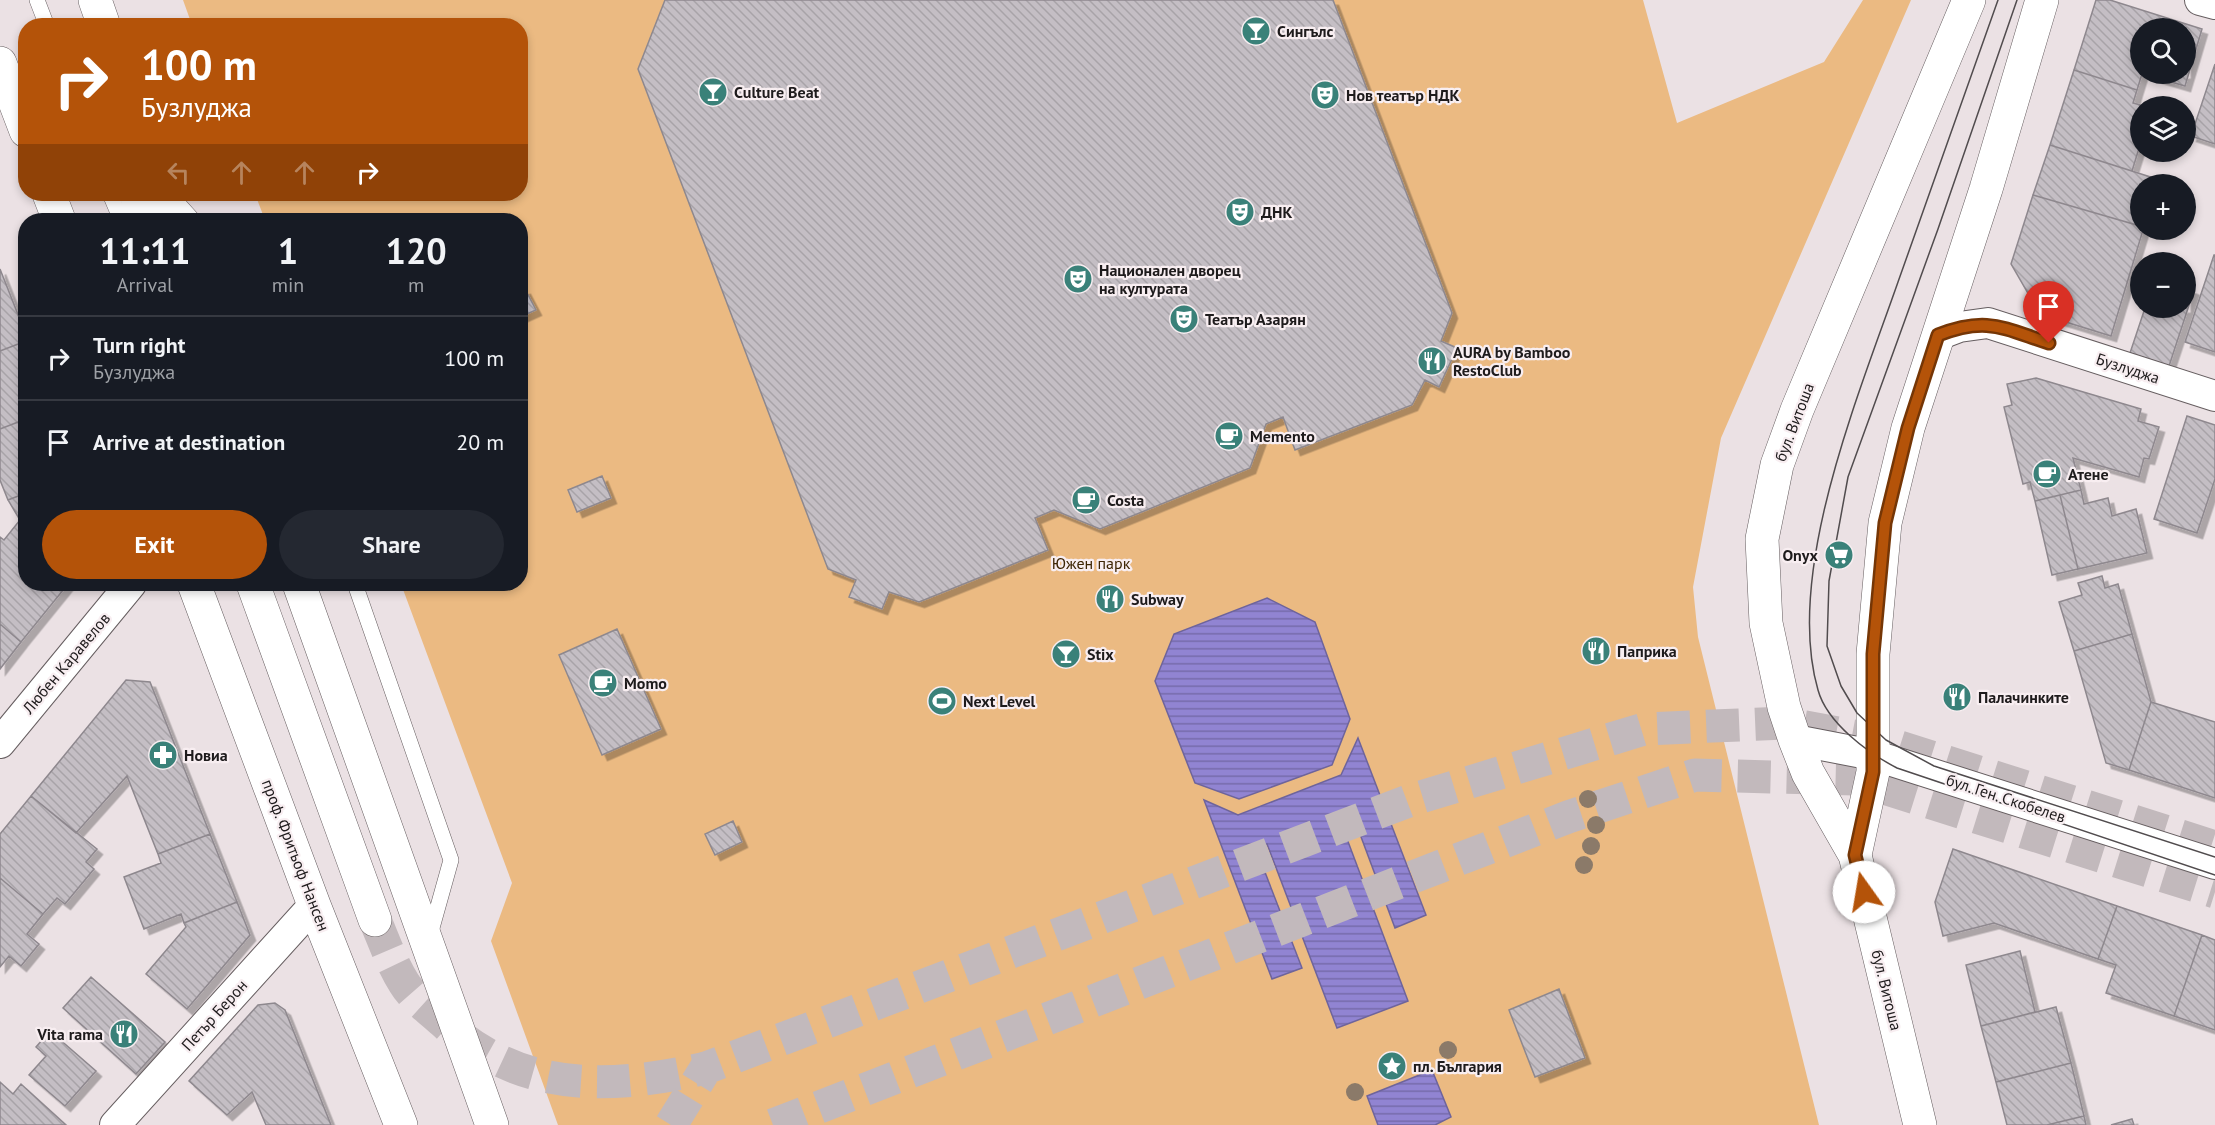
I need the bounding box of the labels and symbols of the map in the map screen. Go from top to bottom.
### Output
bar icon: Сингълс [1240,15,1272,47]
place label: Сингълс [1277,21,1334,41]
bar icon: Culture Beat [697,76,729,108]
theatre icon: Нов театър НДК [1309,79,1341,111]
place label: Culture Beat [734,82,820,102]
place label: Нов театър НДК [1346,85,1459,105]
theatre icon: ДНК [1224,196,1256,228]
place label: ДНК [1261,202,1292,222]
place label: Национален дворец на културата [1099,260,1241,298]
theatre icon: Национален дворец на културата [1062,263,1094,295]
pin [2023,281,2074,343]
theatre icon: Театър Азарян [1168,303,1200,335]
place label: Театър Азарян [1205,309,1306,329]
place label: AURA by Bamboo RestoClub [1453,342,1571,380]
restaurant icon: AURA by Bamboo RestoClub [1416,345,1448,377]
street label: Бузлуджа [2094,348,2162,388]
street label: бул. Витоша [1770,380,1818,464]
cafe icon: Memento [1213,420,1245,452]
place label: Memento [1250,426,1315,446]
cafe icon: Атене [2031,458,2063,490]
place label: Атене [2068,464,2109,484]
cafe icon: Costa [1070,484,1102,516]
place label: Costa [1107,490,1144,510]
supermarket icon: Onyx [1823,539,1855,571]
place label: Onyx [1782,545,1819,565]
park label: Южен парк [1052,553,1131,573]
restaurant icon: Subway [1094,583,1126,615]
place label: Subway [1131,589,1184,609]
street label: Любен Каравелов [17,608,114,718]
restaurant icon: Паприка [1580,635,1612,667]
bar icon: Stix [1050,638,1082,670]
place label: Паприка [1617,641,1677,661]
place label: Stix [1087,644,1114,664]
cafe icon: Momo [587,667,619,699]
place label: Momo [624,673,667,693]
restaurant icon: Палачинките [1941,681,1973,713]
sports icon: Next Level [926,685,958,717]
place label: Палачинките [1978,687,2069,707]
place label: Next Level [963,691,1036,711]
pharmacy icon: Новиа [147,739,179,771]
place label: Новиа [184,745,228,765]
street label: бул. Ген. Скобелев [1944,769,2068,827]
street label: проф. Фритьоф Нансен [258,776,334,934]
position arrow [1832,860,1896,924]
street label: бул. Витоша [1867,948,1907,1032]
street label: Петър Берон [177,975,251,1055]
restaurant icon: Vita rama [108,1018,140,1050]
place label: Vita rama [36,1024,103,1044]
place icon: пл. България [1376,1050,1408,1082]
place label: пл. България [1413,1056,1502,1076]

